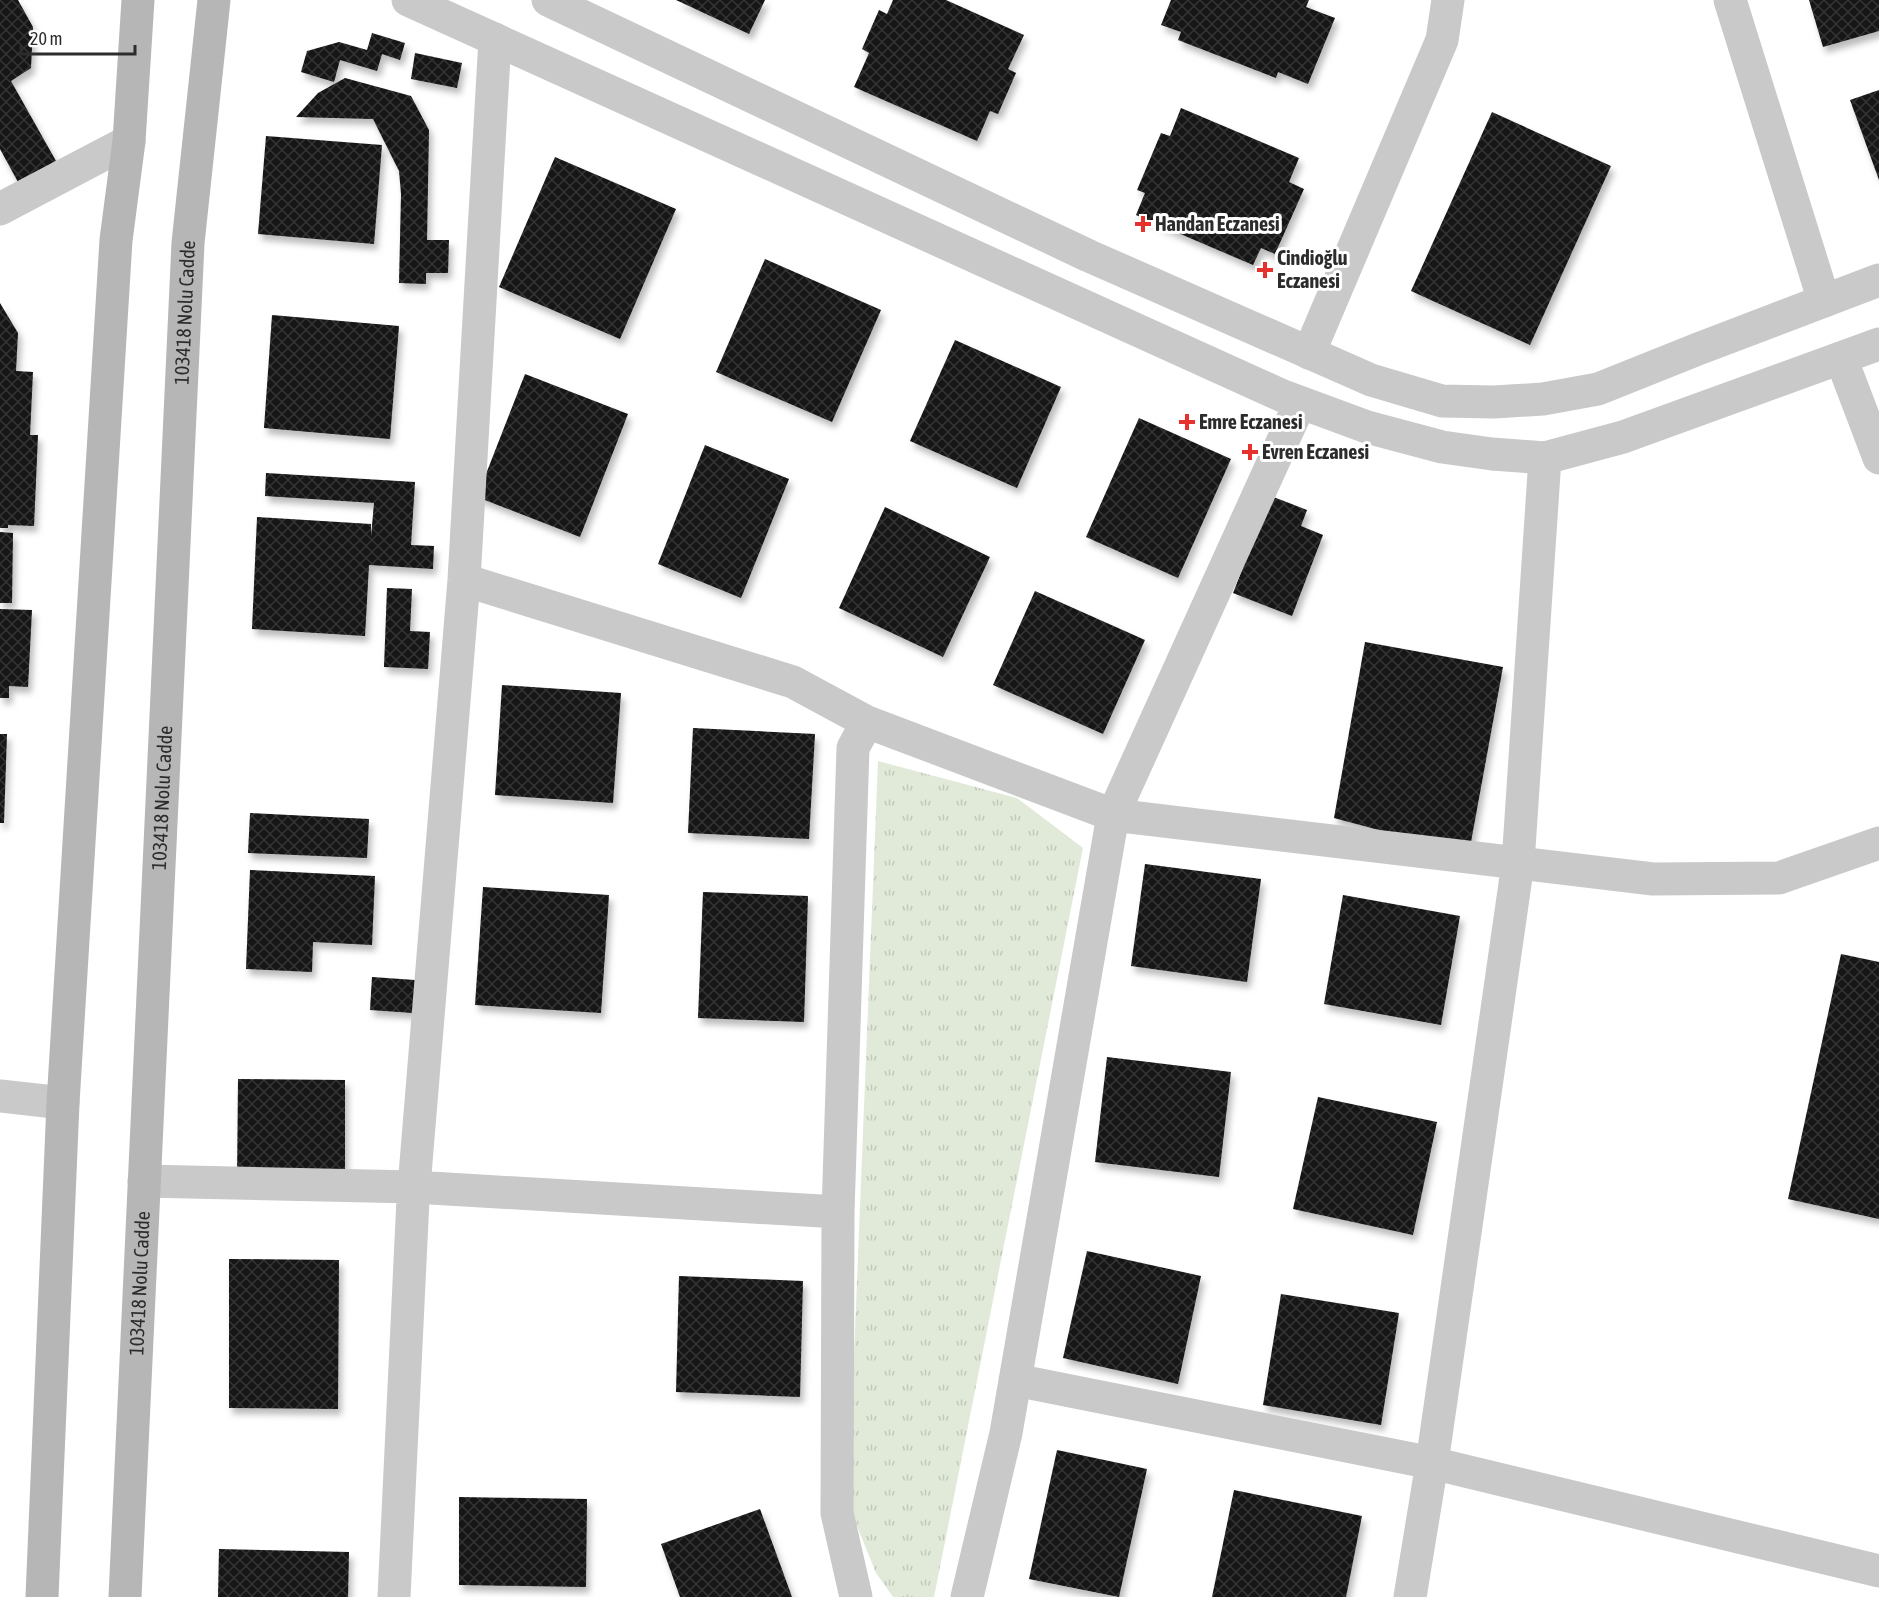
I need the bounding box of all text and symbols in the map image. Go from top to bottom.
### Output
scale bar [21,18,135,56]
text: 20 m [30,28,62,49]
place label: Handan Eczanesi [1155,212,1280,235]
marker: Handan Eczanesi [1136,217,1150,231]
street label: 103418 Nolu Cadde [169,240,199,385]
place label: Cindioğlu Eczanesi [1277,246,1348,292]
marker: Cindioğlu Eczanesi [1258,263,1272,277]
place label: Emre Eczanesi [1199,410,1303,433]
marker: Emre Eczanesi [1180,415,1194,429]
place label: Evren Eczanesi [1262,440,1369,463]
marker: Evren Eczanesi [1243,445,1257,459]
street label: 103418 Nolu Cadde [147,725,177,871]
street label: 103418 Nolu Cadde [124,1211,154,1356]

